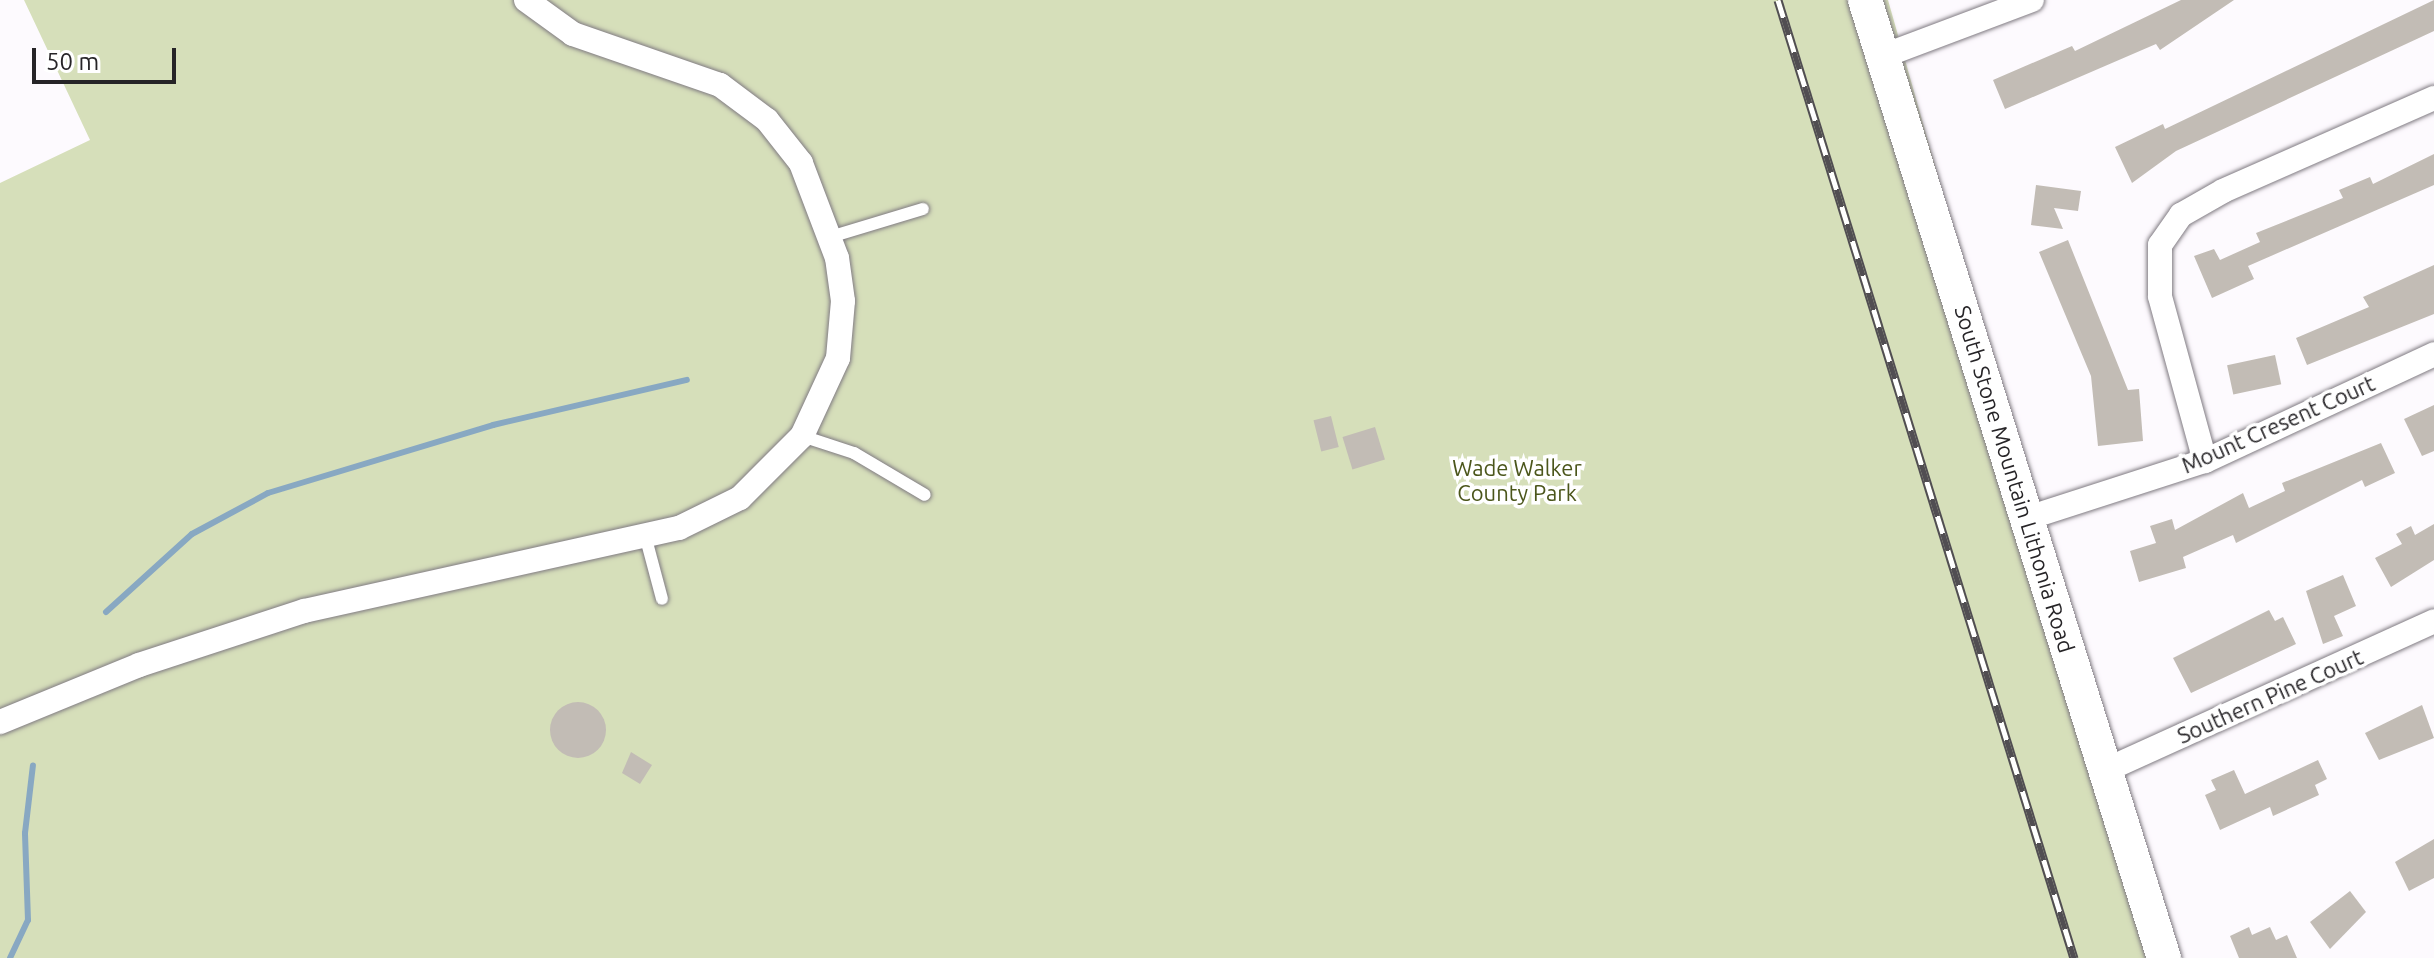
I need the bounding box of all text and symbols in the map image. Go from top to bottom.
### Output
scale bar [36,32,180,82]
text: 50 m [46,48,99,75]
street label: South Stone Mountain Lithonia Road [1950,302,2080,656]
street label: Mount Cresent Court [2177,370,2379,478]
park label: Wade Walker County Park [1452,454,1582,506]
street label: Southern Pine Court [2173,643,2367,749]

